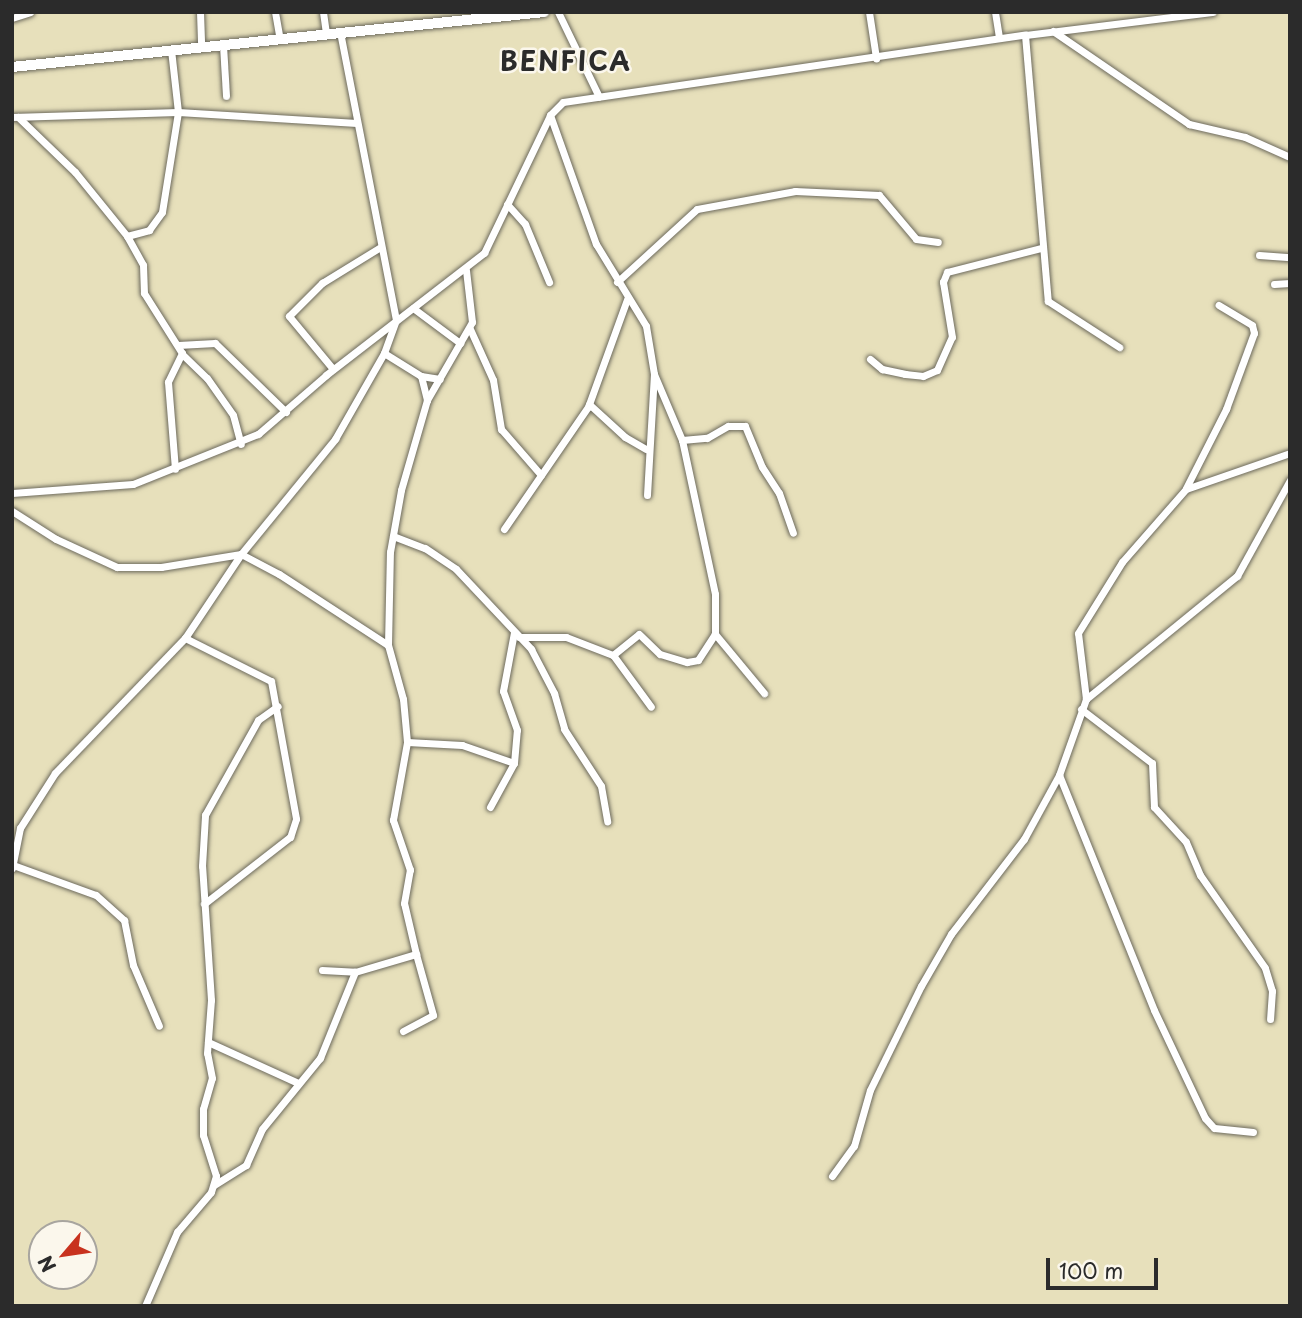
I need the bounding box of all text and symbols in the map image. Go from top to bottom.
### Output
district label: BENFICA [502,45,630,77]
north arrow [28,1220,98,1290]
scale bar [1050,1244,1162,1288]
text: N [30,1251,62,1278]
text: 100 m [1059,1254,1123,1286]

